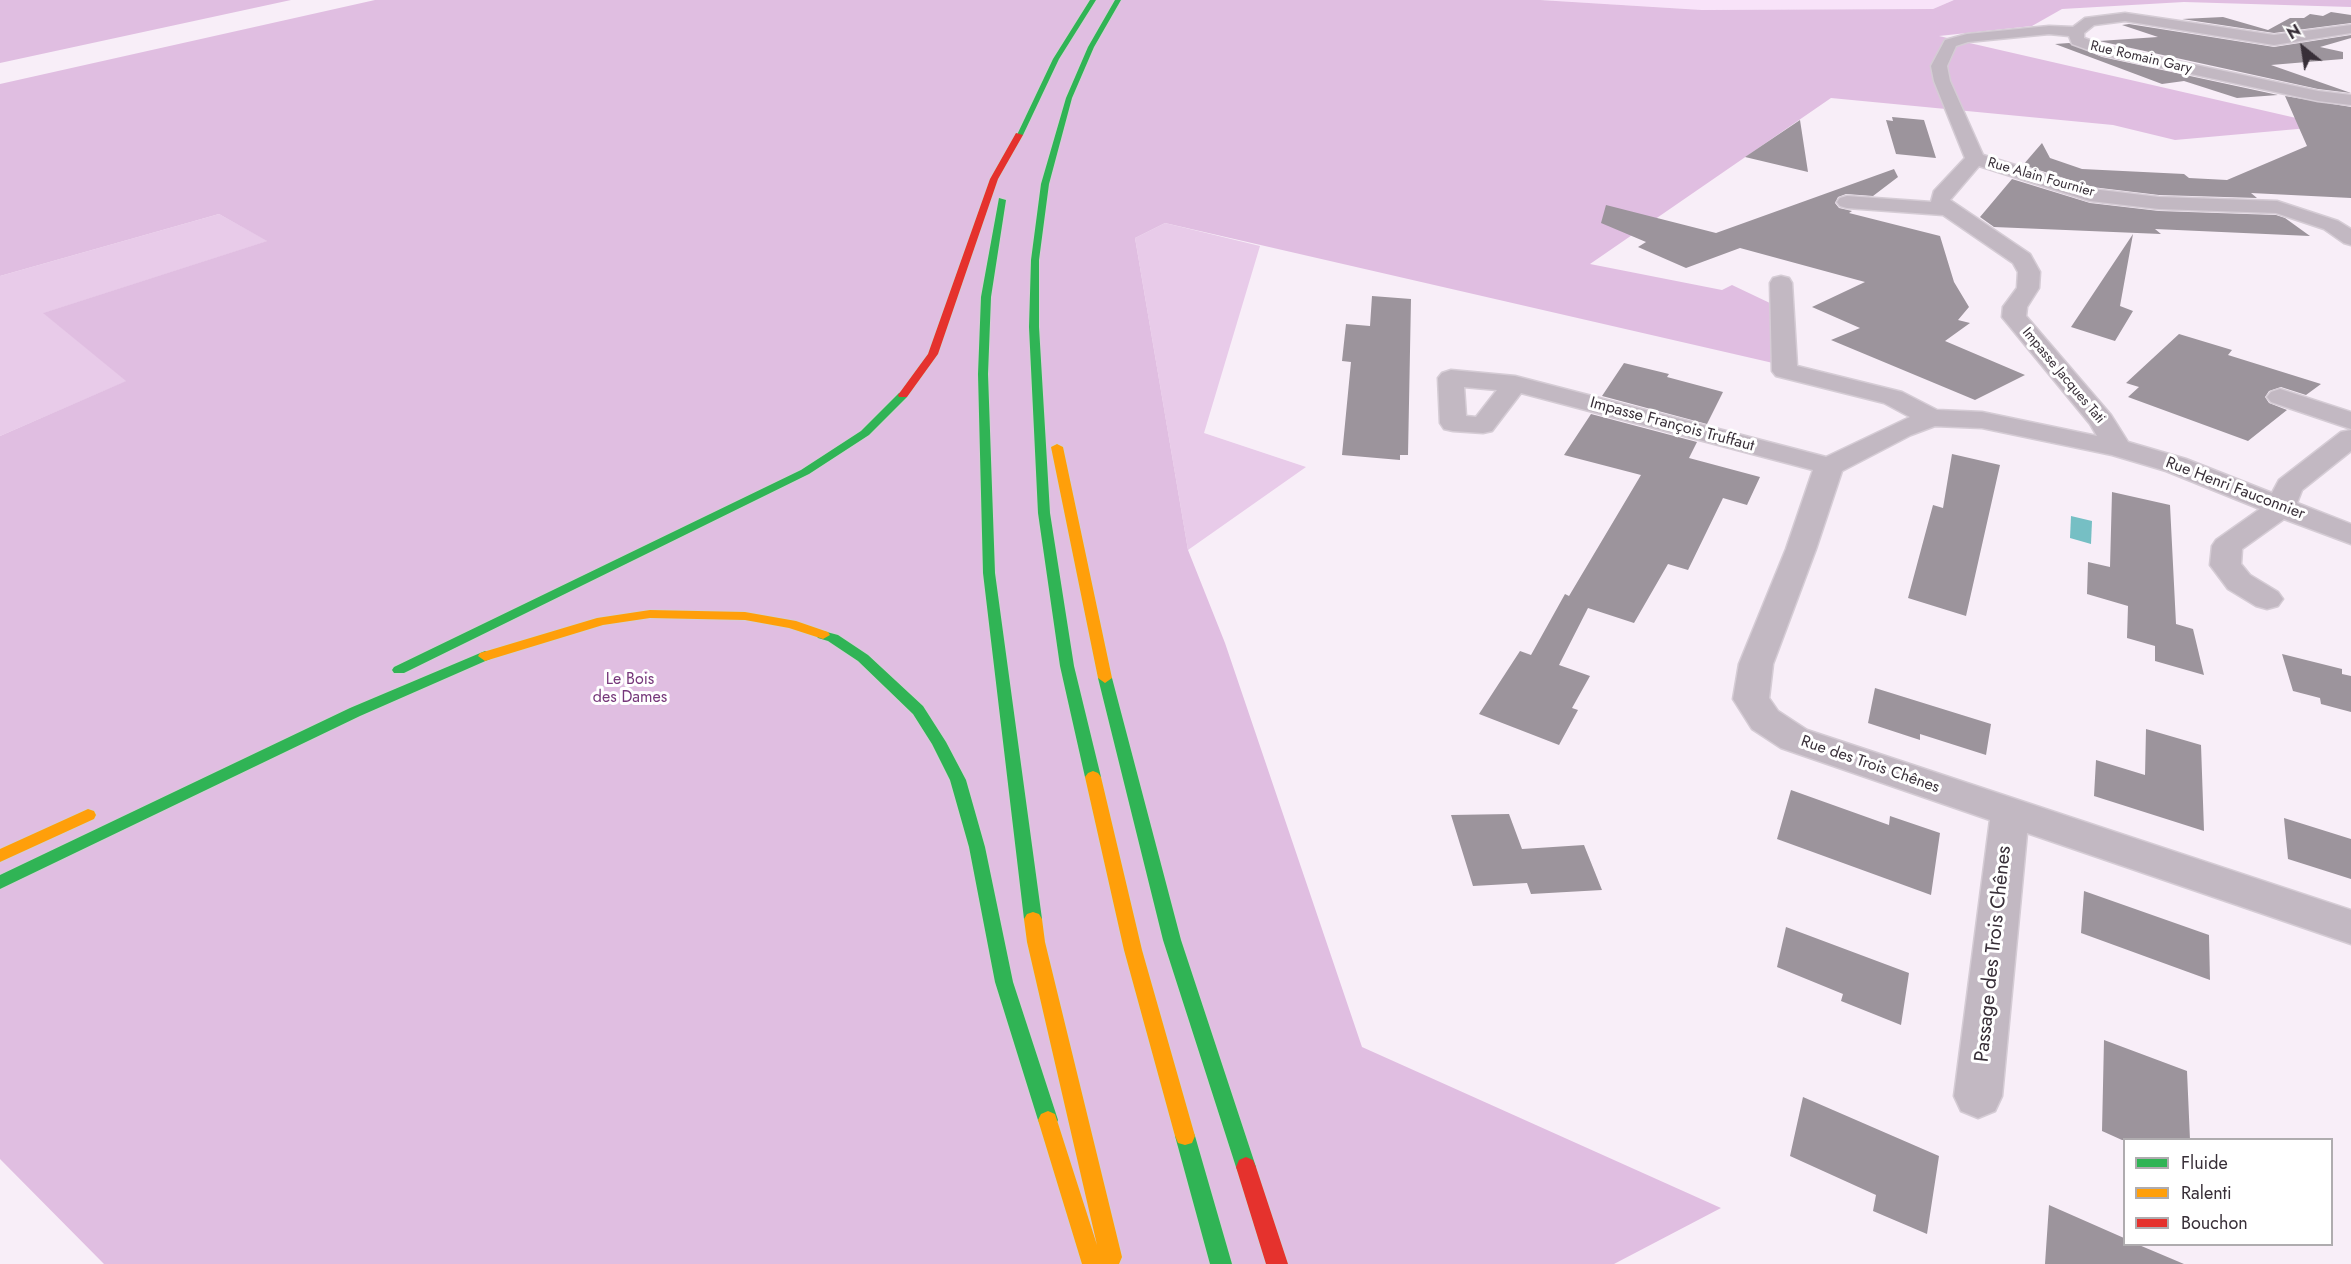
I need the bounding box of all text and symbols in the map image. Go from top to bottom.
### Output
north arrow [2273,18,2333,78]
text: N [2282,19,2305,45]
street label: Rue Romain Gary [2088,38,2194,78]
street label: Rue Alain Fournier [1986,155,2096,201]
street label: Impasse Jacques Tati [2018,325,2108,427]
street label: Impasse François Truffaut [1588,394,1756,456]
street label: Rue Henri Fauconnier [2163,454,2307,524]
park label: Le Bois des Dames [593,670,667,708]
street label: Rue des Trois Chênes [1798,732,1942,798]
street label: Passage des Trois Chênes [1971,845,2017,1063]
legend [2123,1138,2333,1246]
text: Fluide [2181,1150,2228,1176]
text: Ralenti [2181,1180,2232,1206]
text: Bouchon [2181,1210,2248,1236]

